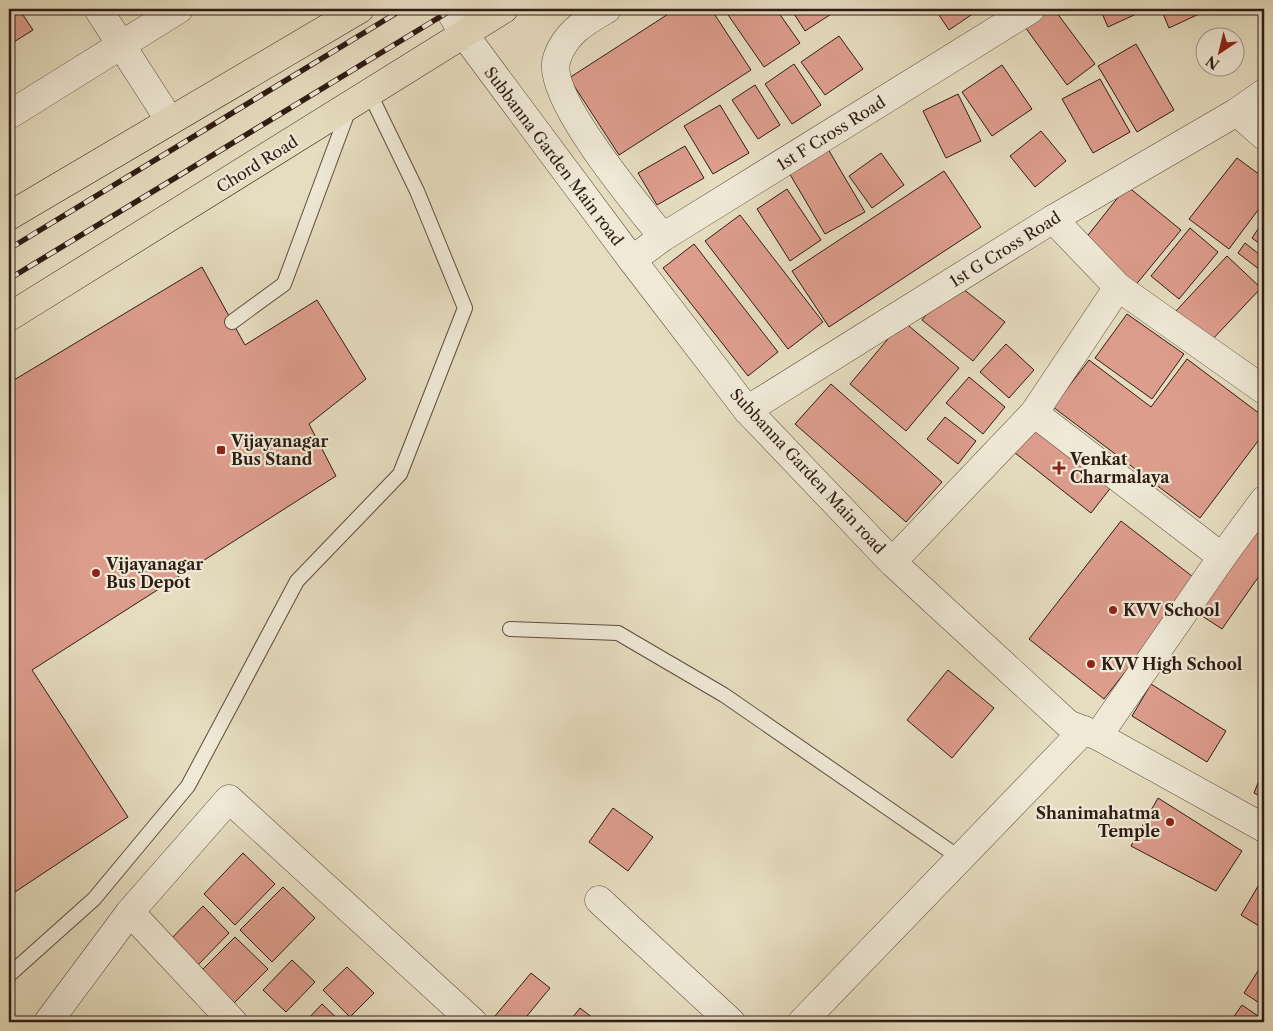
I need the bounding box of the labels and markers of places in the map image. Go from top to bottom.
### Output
place label: Vijayanagar Bus Stand [230,431,329,469]
marker: Vijayanagar Bus Stand [215,444,227,456]
place label: Venkat Charmalaya [1069,449,1170,487]
marker: Venkat Charmalaya [1052,461,1066,475]
place label: Vijayanagar Bus Depot [105,554,204,592]
marker: Vijayanagar Bus Depot [90,567,102,579]
place label: KVV School [1123,600,1220,620]
marker: KVV School [1107,604,1119,616]
place label: KVV High School [1101,654,1243,674]
marker: KVV High School [1085,658,1097,670]
place label: Shanimahatma Temple [1036,803,1161,841]
marker: Shanimahatma Temple [1164,816,1176,828]

